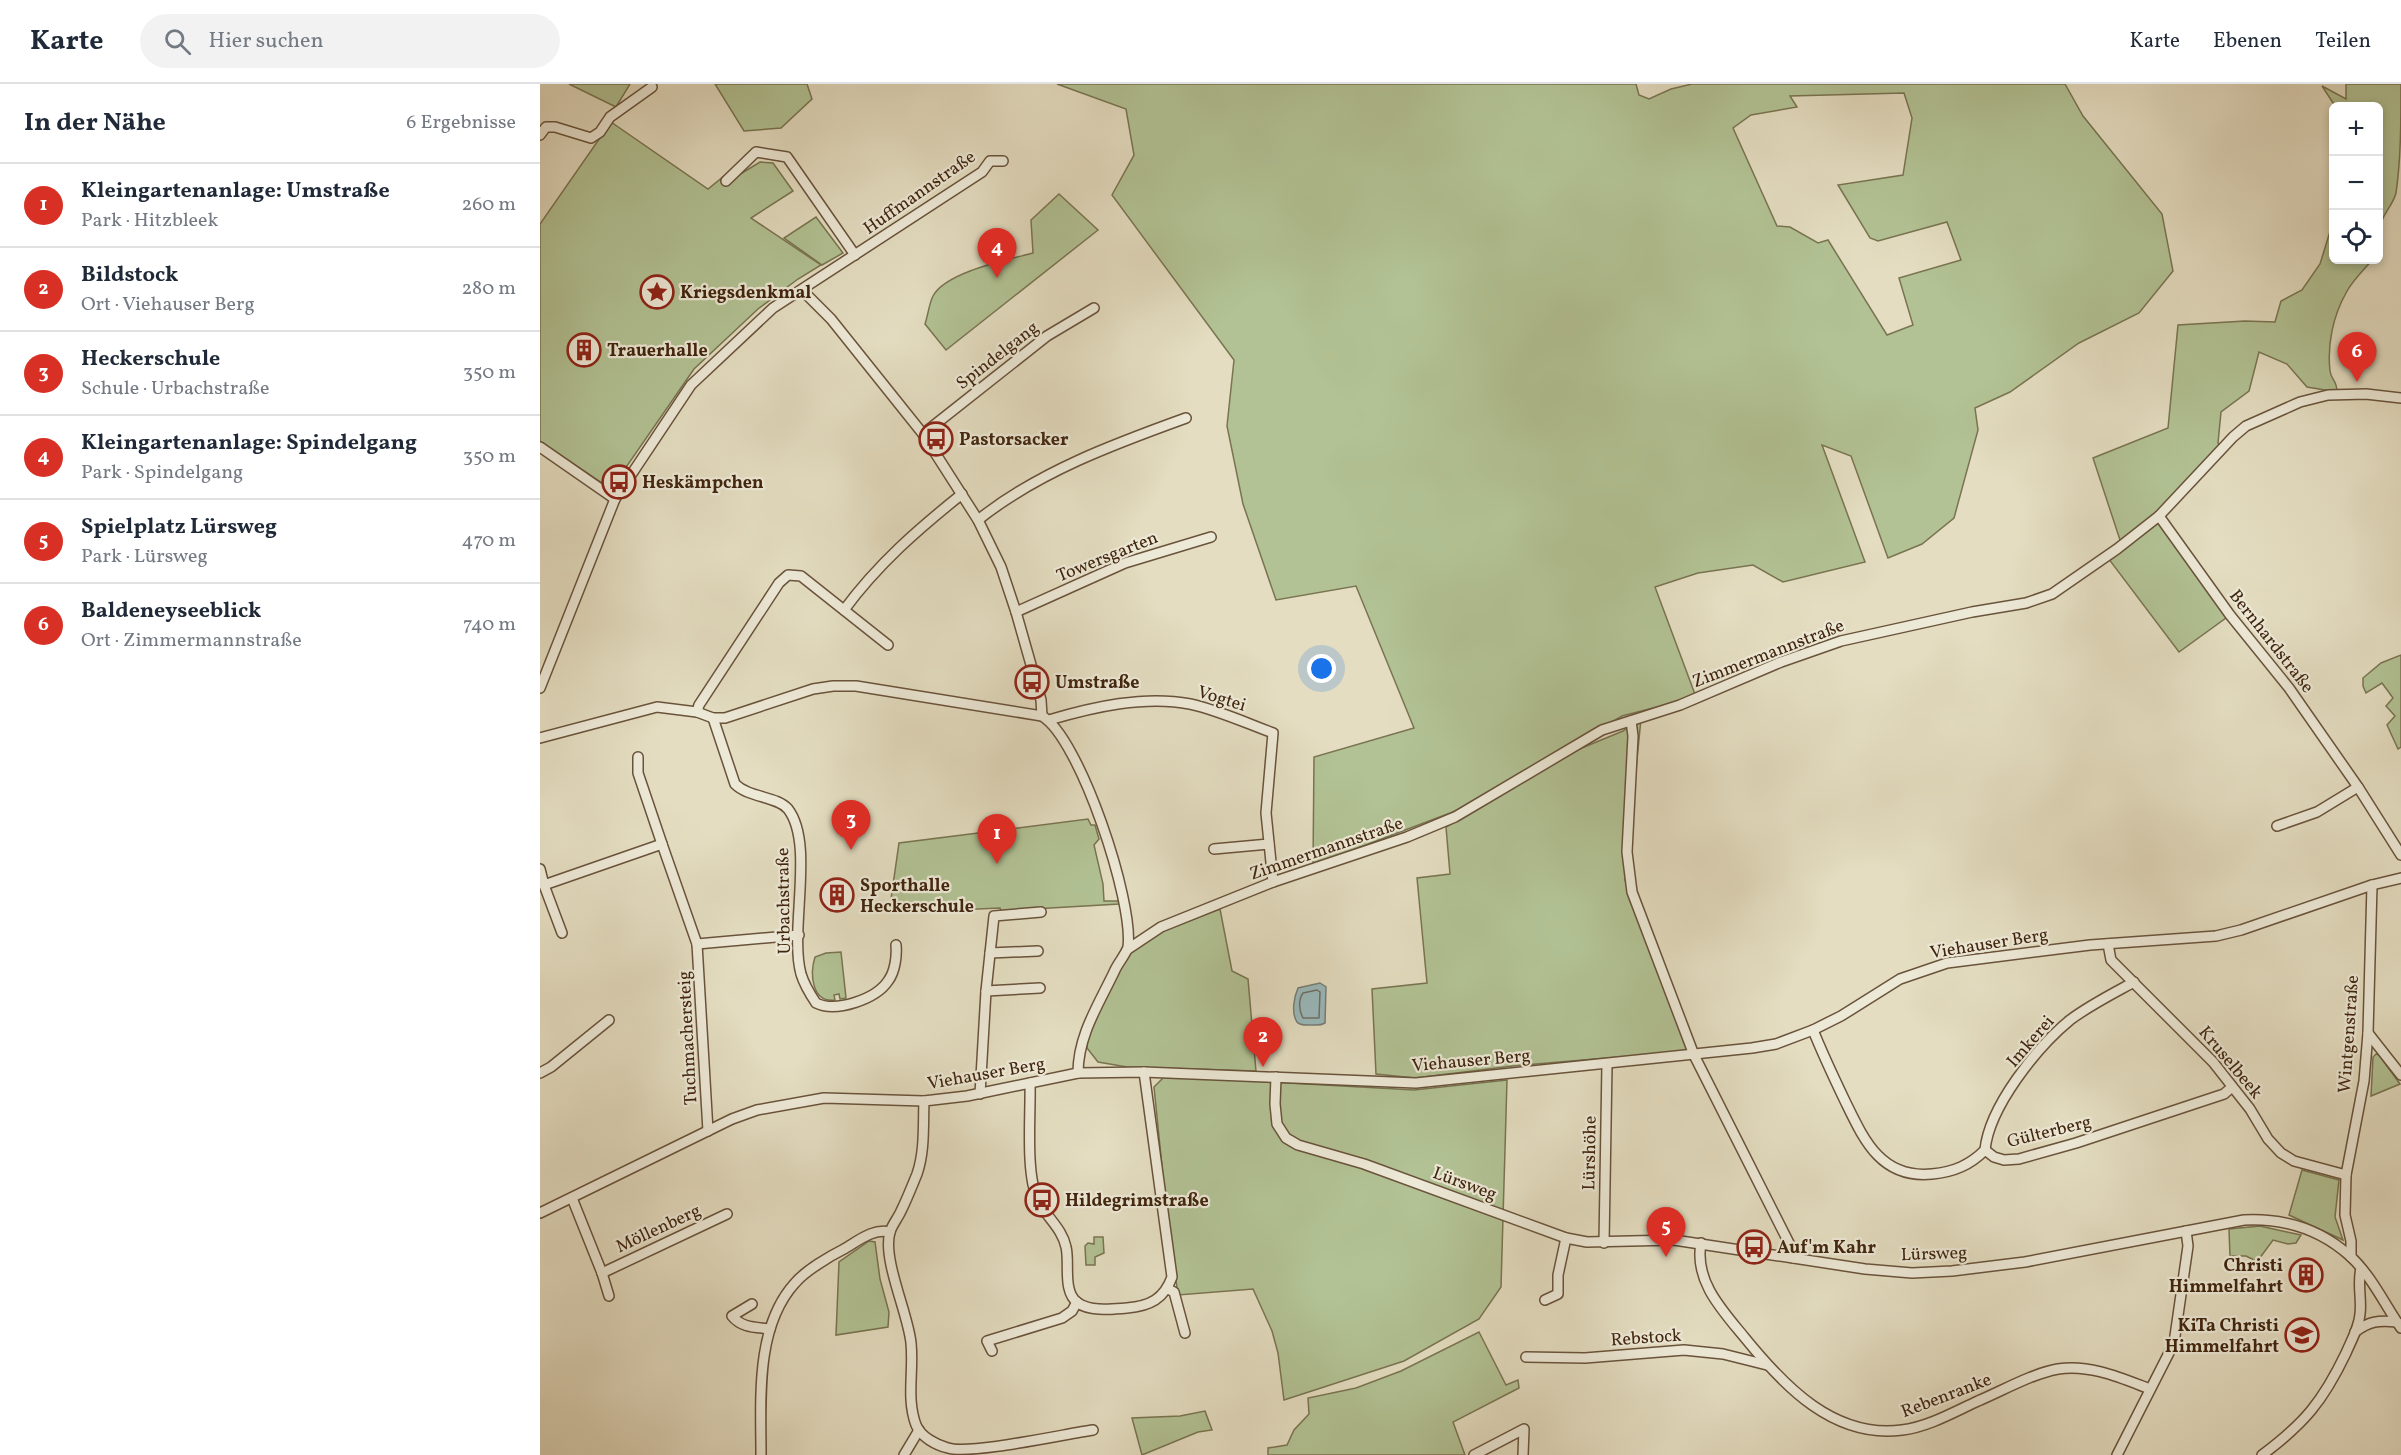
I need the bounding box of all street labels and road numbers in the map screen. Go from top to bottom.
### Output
street label: Huffmannstraße [859,145,981,241]
street label: Spindelgang [951,316,1044,396]
street label: Towersgarten [1053,526,1162,589]
street label: Bernhardstraße [2222,585,2319,699]
street label: Zimmermannstraße [1689,614,1848,695]
street label: Vogtei [1194,680,1249,719]
street label: Zimmermannstraße [1246,811,1407,887]
street label: Urbachstraße [771,847,798,955]
street label: Viehauser Berg [1928,923,2050,966]
street label: Tuchmachersteig [672,970,704,1106]
street label: Wintgenstraße [2333,974,2366,1094]
street label: Imkerei [2001,1010,2061,1074]
street label: Kruselbeek [2192,1021,2268,1105]
street label: Viehauser Berg [1411,1044,1532,1079]
street label: Viehauser Berg [925,1052,1047,1097]
street label: Gülterberg [2005,1110,2094,1155]
street label: Lürshöhe [1577,1115,1604,1191]
street label: Lürsweg [1429,1161,1500,1208]
street label: Möllenberg [612,1199,705,1260]
street label: Lürsweg [1900,1241,1968,1268]
street label: Rebstock [1610,1324,1683,1353]
street label: Rebenranke [1898,1368,1995,1425]

